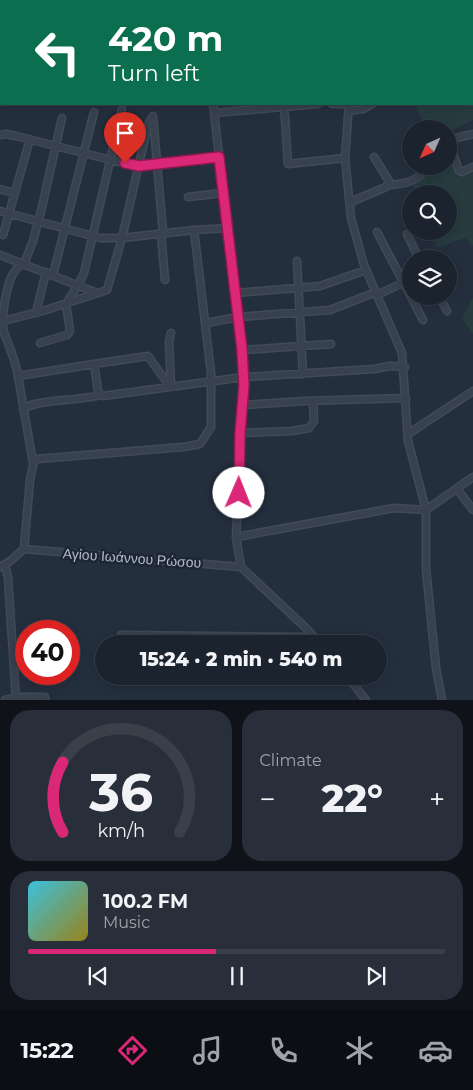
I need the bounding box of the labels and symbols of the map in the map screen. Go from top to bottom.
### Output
pin [104,112,146,163]
north arrow [402,120,458,175]
position arrow [212,466,264,518]
street label: Αγίου Ιωάννου Ρώσου [62,544,202,572]
speed limit sign: 40 [15,620,80,685]

